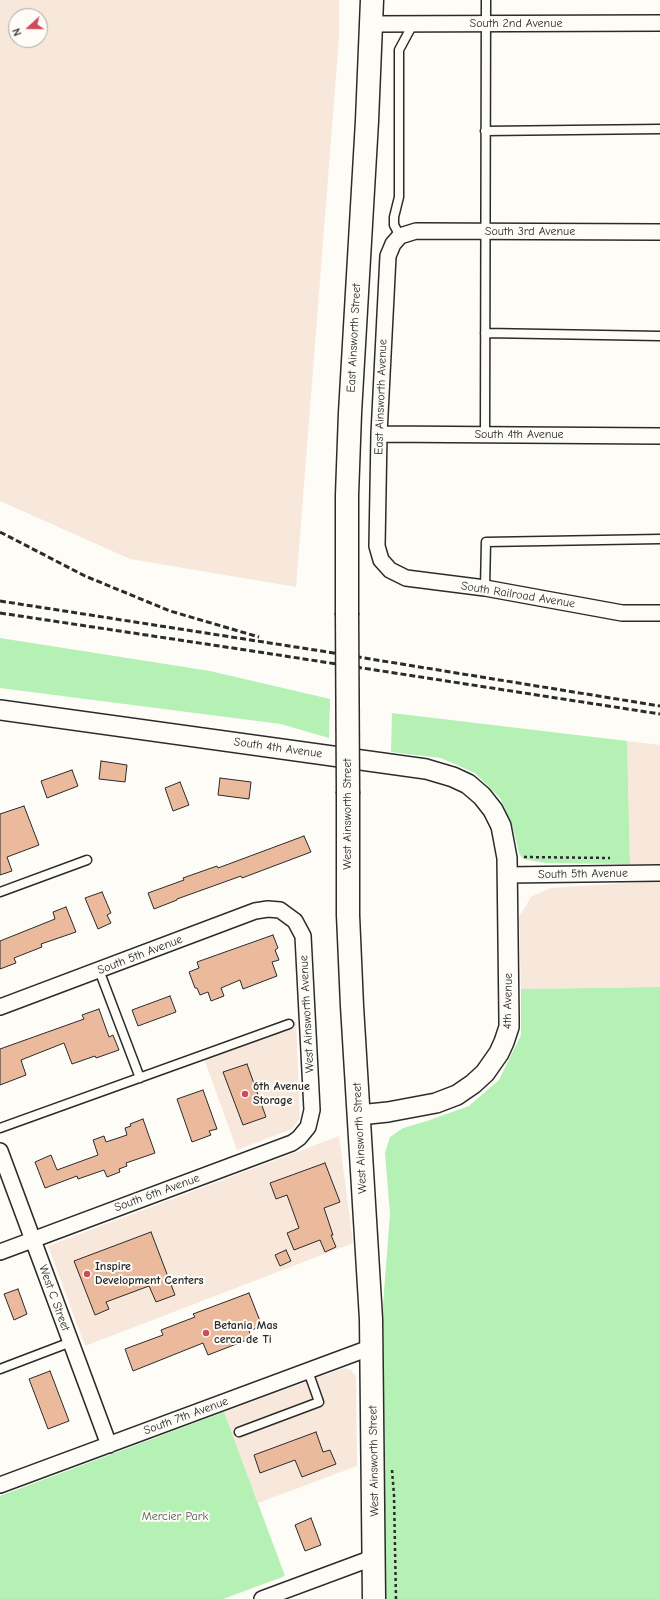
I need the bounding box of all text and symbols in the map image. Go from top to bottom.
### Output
north arrow [8,8,48,48]
street label: South 2nd Avenue [470,17,562,31]
text: N [10,26,25,38]
street label: South 3rd Avenue [485,225,575,239]
street label: East Ainsworth Street [344,283,364,393]
street label: East Ainsworth Avenue [372,339,390,455]
street label: South 4th Avenue [474,428,564,442]
street label: South Railroad Avenue [460,579,576,611]
street label: South 4th Avenue [233,735,323,761]
street label: West Ainsworth Street [341,758,355,870]
street label: South 5th Avenue [538,866,628,882]
street label: South 5th Avenue [95,932,185,978]
street label: West Ainsworth Avenue [297,955,317,1073]
street label: 4th Avenue [500,973,516,1029]
place label: 6th Avenue Storage [253,1080,310,1108]
street label: West Ainsworth Street [350,1082,370,1194]
marker: 6th Avenue Storage [240,1089,250,1099]
street label: South 6th Avenue [112,1171,202,1215]
place label: Inspire Development Centers [95,1260,204,1288]
street label: West C Street [35,1263,73,1333]
marker: Inspire Development Centers [82,1269,92,1279]
place label: Betania Mas cerca de Ti [214,1319,278,1347]
marker: Betania Mas cerca de Ti [201,1328,211,1338]
street label: South 7th Avenue [142,1394,230,1438]
street label: West Ainsworth Street [366,1405,382,1517]
park label: Mercier Park [142,1510,208,1524]

